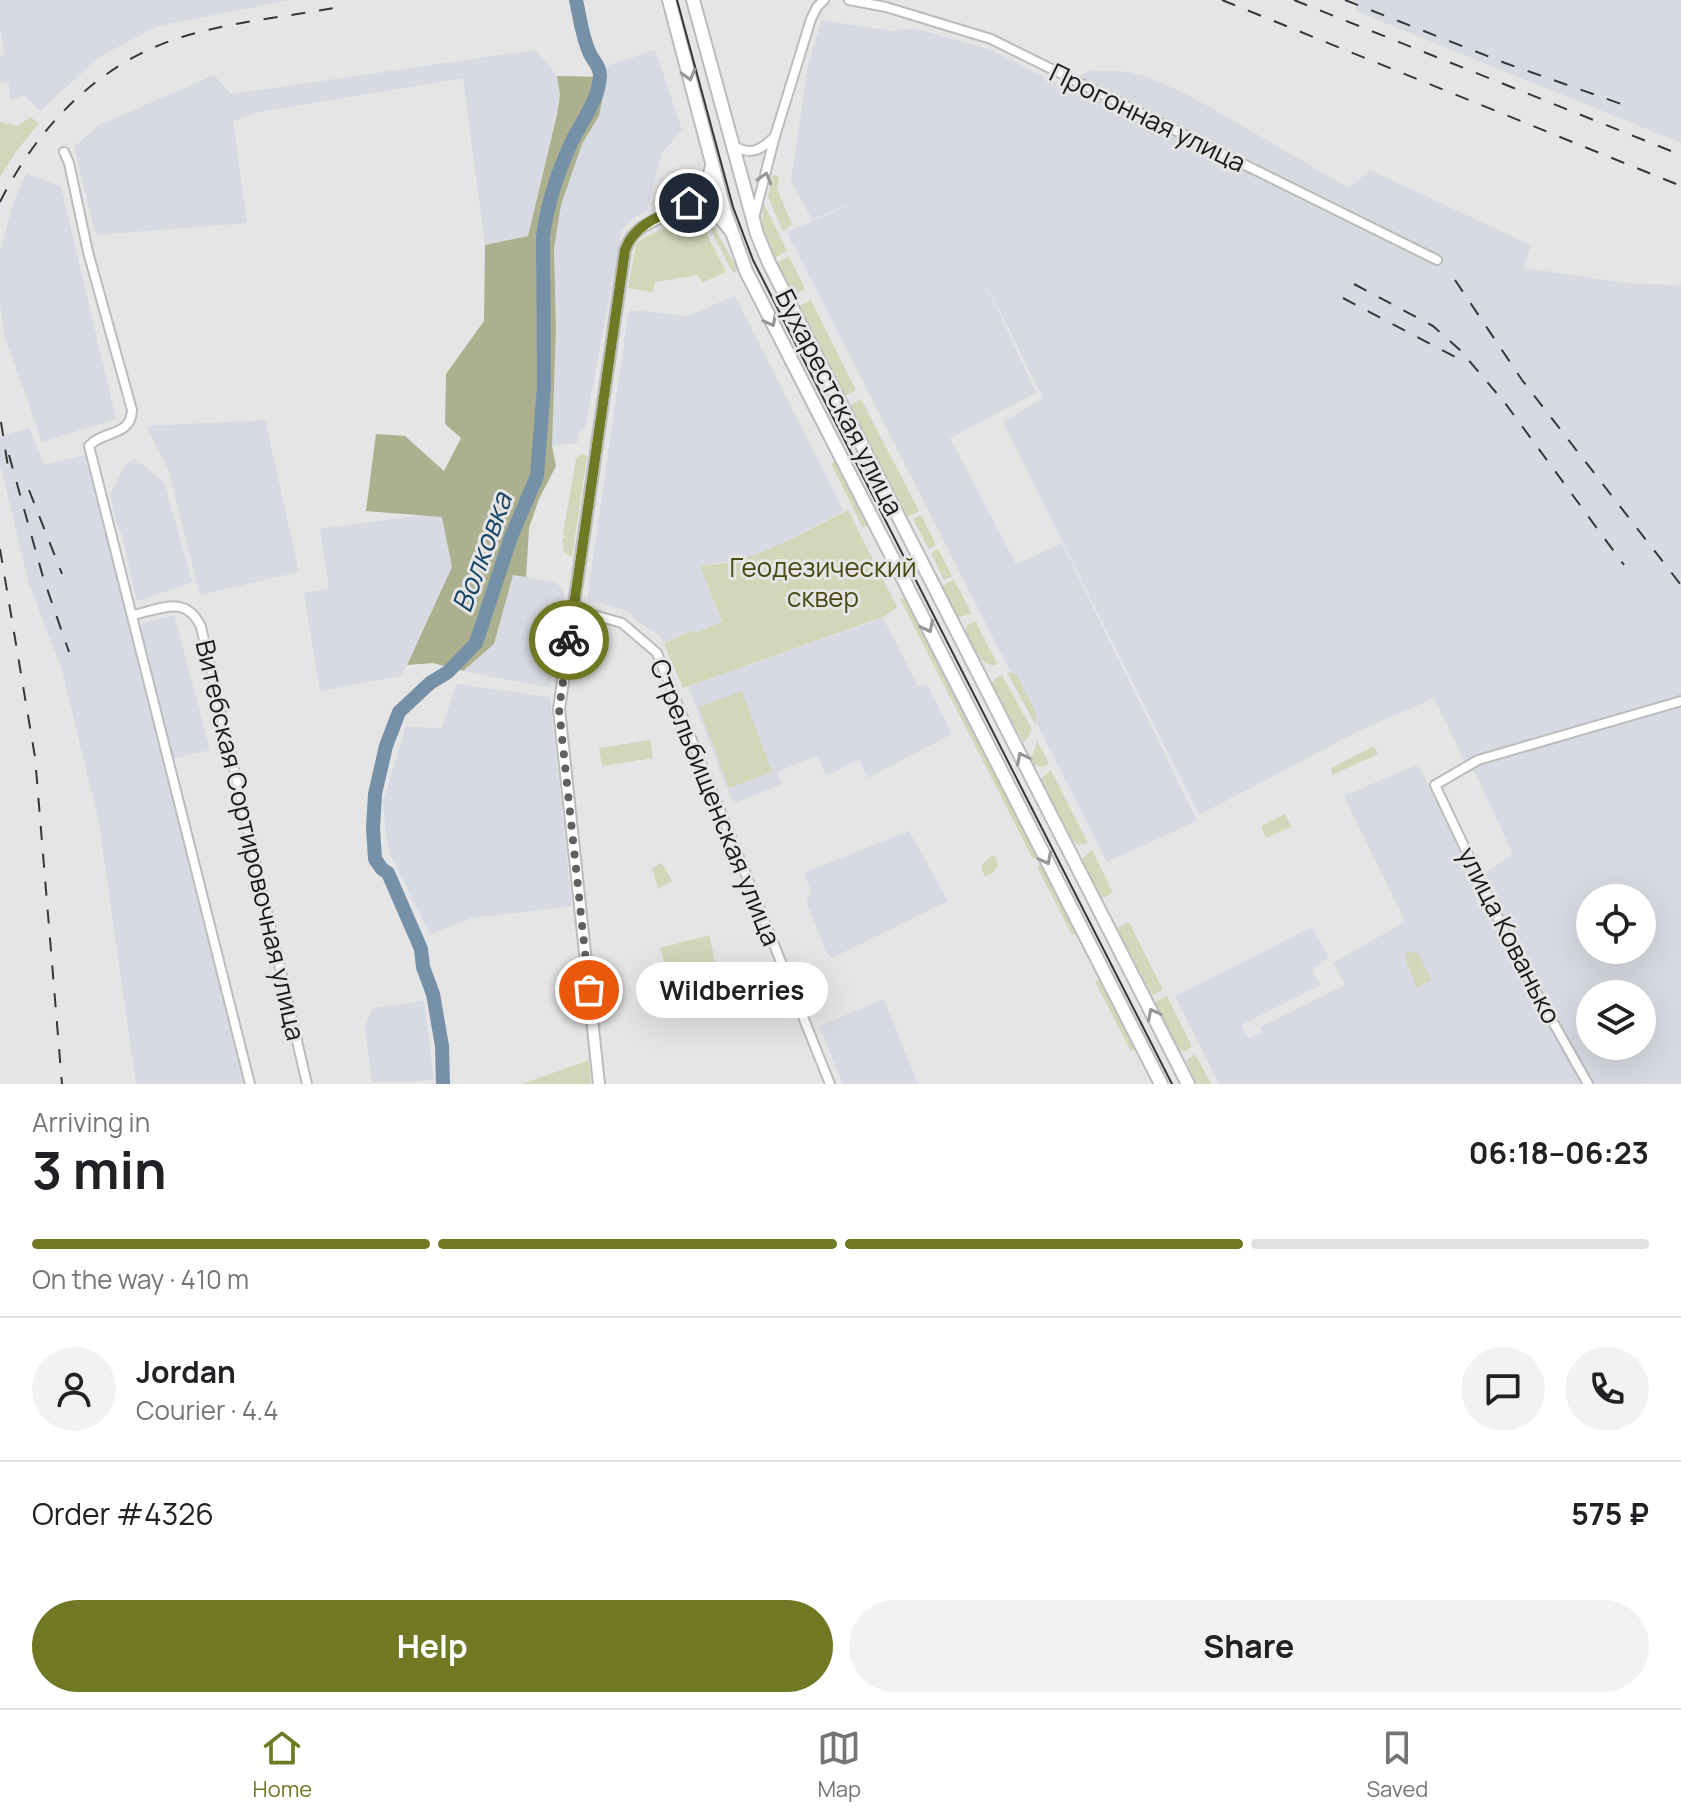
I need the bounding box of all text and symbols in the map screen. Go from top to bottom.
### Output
street label: Прогонная улица [1044,54,1252,180]
one-way arrow [679,68,696,82]
pin [655,169,723,237]
one-way arrow [756,171,772,185]
icon: home [667,181,711,225]
street label: Бухарестская улица [767,283,913,521]
one-way arrow [761,312,777,327]
water label: Волковка [442,486,521,617]
park label: Геодезический сквер [730,549,916,615]
courier [529,600,609,680]
icon: bike [547,618,591,662]
one-way arrow [918,619,933,634]
street label: Витебская Сортировочная улица [187,636,315,1044]
street label: Стрельбищенская улица [642,653,790,951]
one-way arrow [1016,751,1032,766]
street label: улица Кованько [1450,840,1570,1030]
one-way arrow [1036,850,1052,865]
map controls [1576,884,1656,1060]
button: locate [1576,884,1656,964]
pin [555,956,623,1024]
callout: Wildberries [637,962,829,1018]
icon: bag [567,968,611,1012]
text: Wildberries [660,972,804,1008]
button: layers [1576,980,1656,1060]
one-way arrow [1148,1008,1163,1023]
text: Arriving in [32,1104,150,1140]
text: 06:18–06:23 [1469,1132,1649,1173]
text: 3 min [32,1134,167,1205]
text: On the way · 410 m [32,1261,249,1297]
button: person [32,1347,116,1431]
button: chat [1461,1347,1545,1431]
button: phone [1565,1347,1649,1431]
text: Jordan [136,1351,236,1392]
text: Courier · 4.4 [136,1392,278,1428]
text: Order #4326 [32,1493,214,1534]
text: 575 ₽ [1571,1493,1649,1534]
button: Help [32,1600,833,1692]
button: Share [849,1600,1649,1692]
tab: Home [253,1726,312,1804]
tab: Map [817,1726,861,1804]
tab: Saved [1366,1726,1428,1804]

